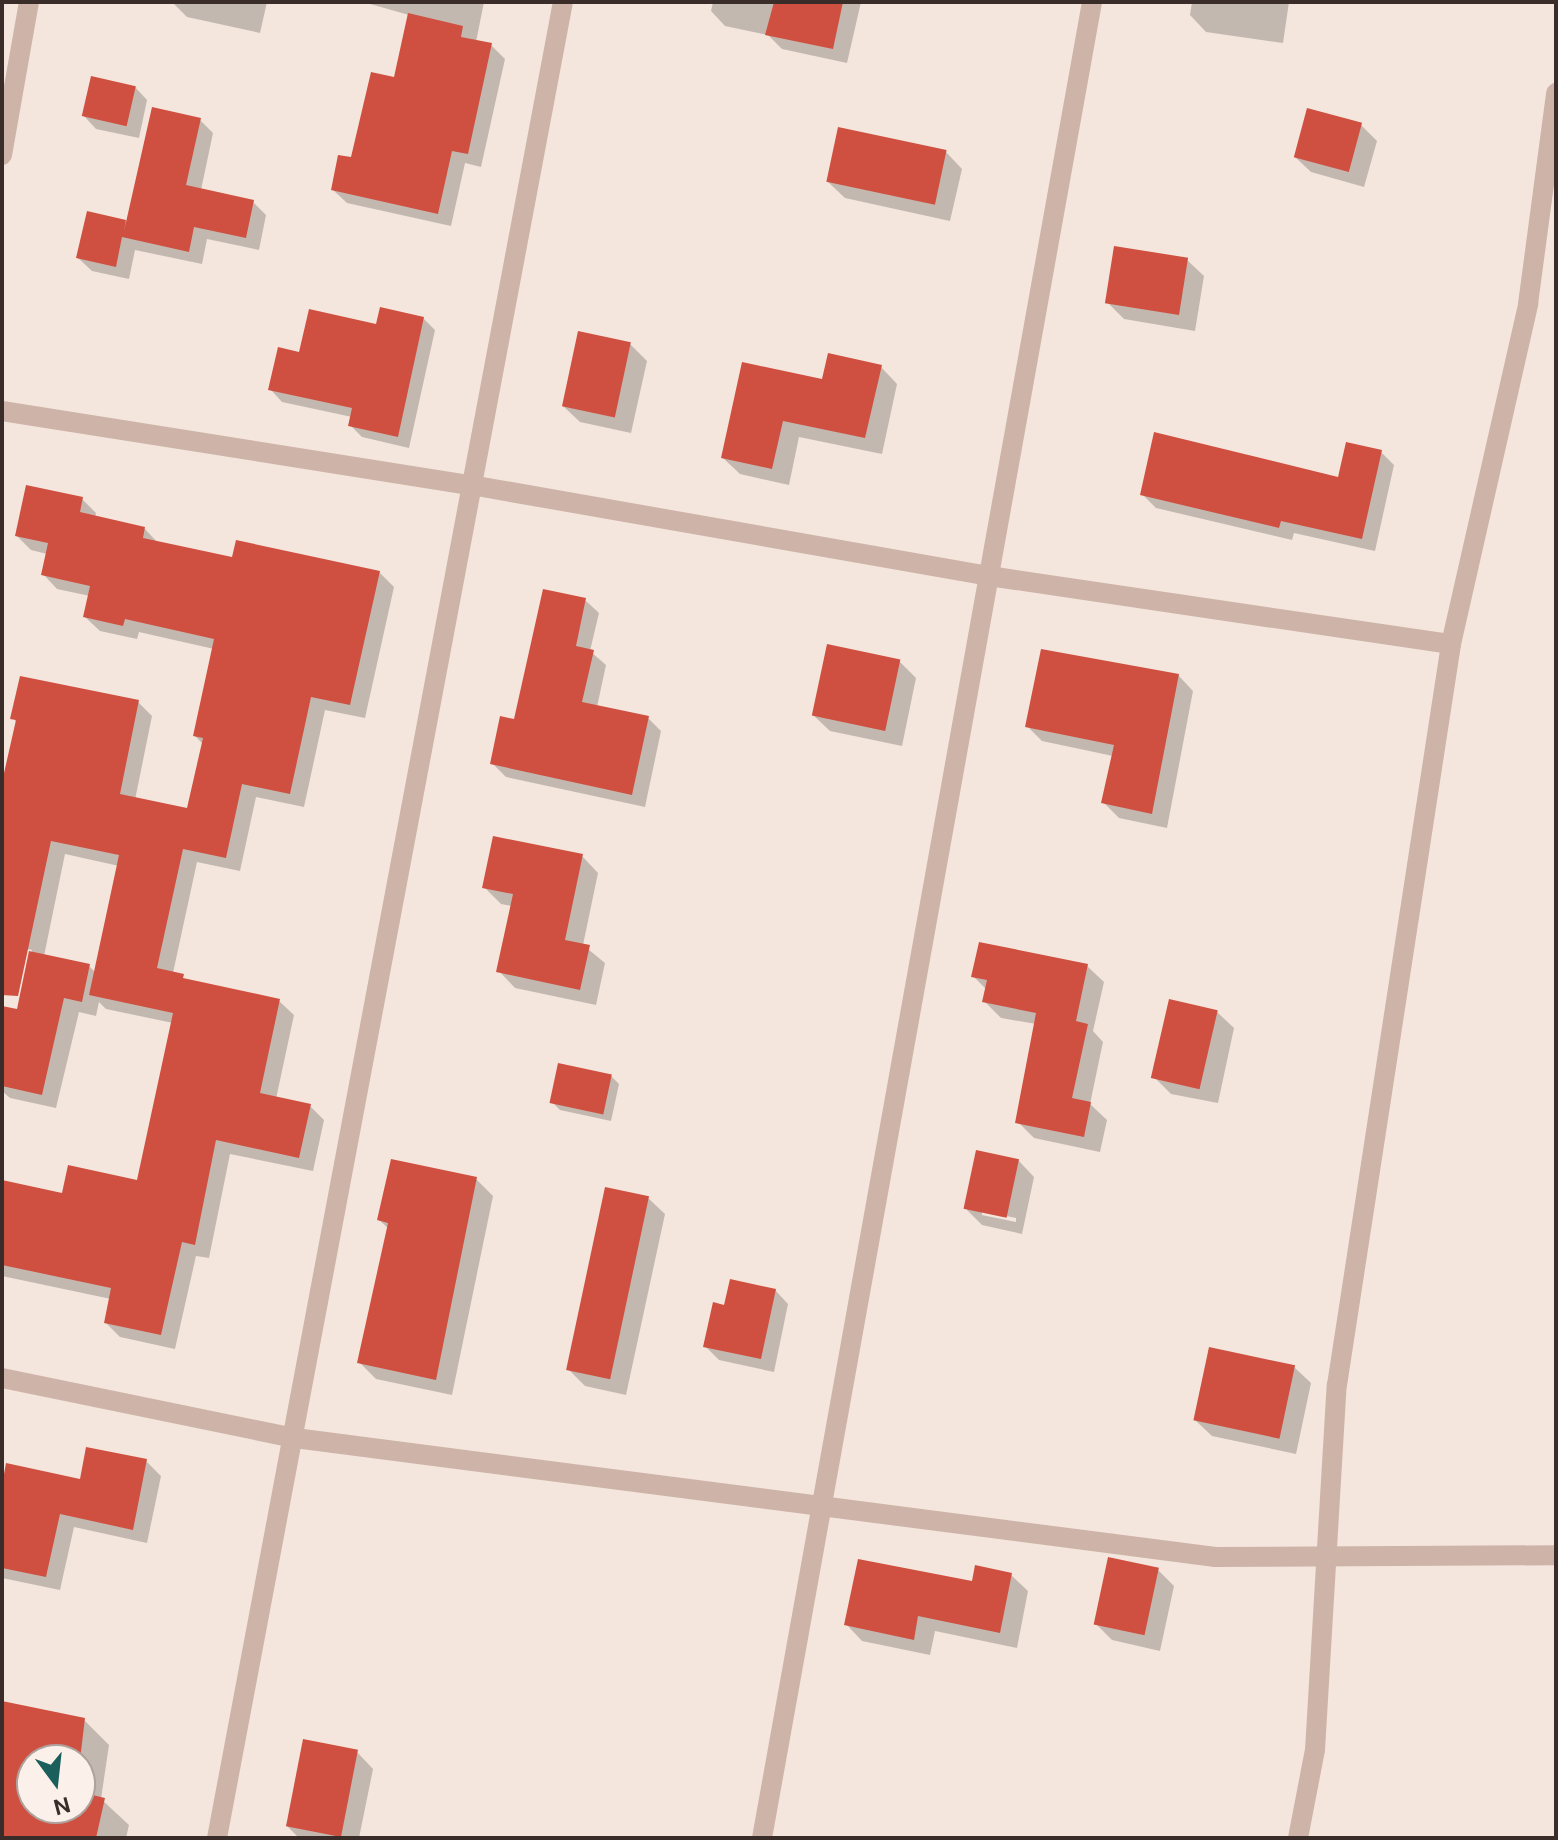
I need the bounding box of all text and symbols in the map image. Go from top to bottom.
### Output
north arrow [16,1744,96,1824]
text: N [50,1790,73,1822]

